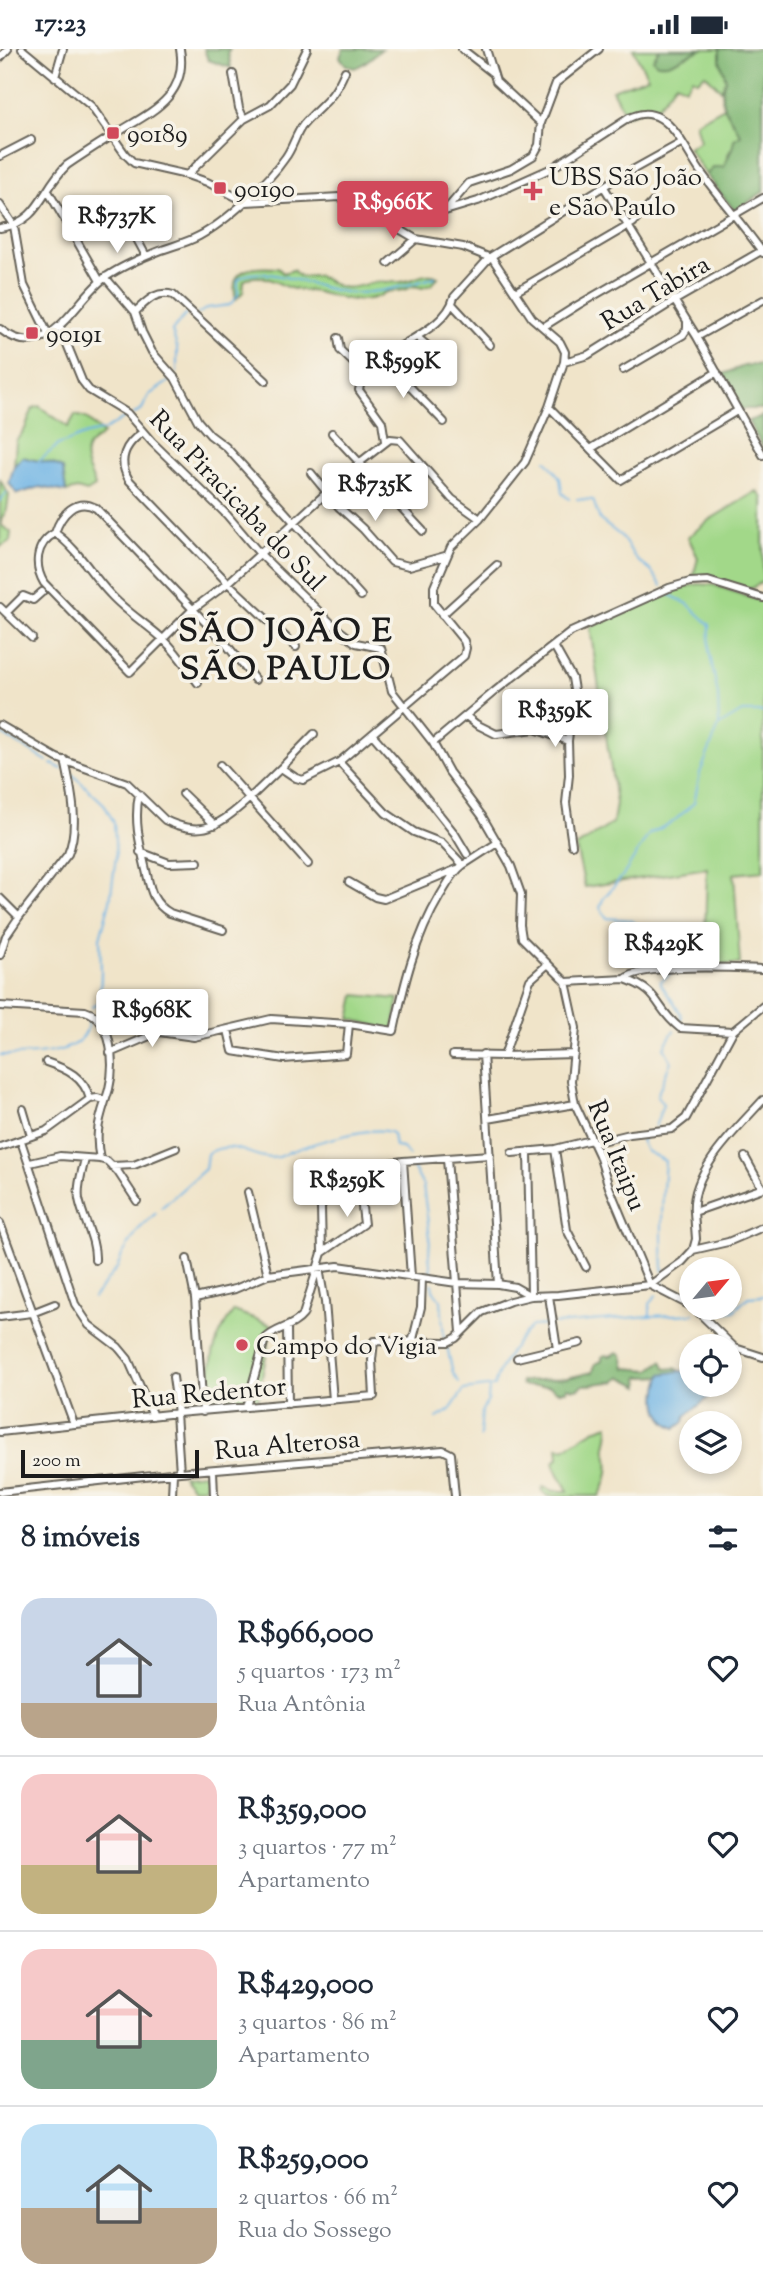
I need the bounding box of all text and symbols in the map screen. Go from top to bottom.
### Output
text: 17:23 [35,6,86,43]
place label: 90189 [127,117,188,154]
marker: 90189 [105,125,121,141]
place label: UBS São João e São Paulo [549,160,702,227]
place label: 90190 [234,172,295,209]
marker: 90190 [212,180,228,196]
pin: R$966K [336,181,450,241]
marker: UBS São João e São Paulo [523,181,543,201]
text: R$966K [353,187,433,220]
pin: R$737K [60,195,174,255]
text: R$737K [78,201,156,234]
street label: Rua Tabira [595,247,718,341]
place label: 90191 [46,317,102,354]
marker: 90191 [24,325,40,341]
pin: R$599K [346,341,460,400]
text: R$599K [365,346,441,379]
street label: Rua Piracicaba do Sul [140,403,333,601]
pin: R$735K [318,463,432,523]
text: R$735K [338,469,412,502]
district label: SÃO JOÃO E SÃO PAULO [178,609,394,695]
pin: R$359K [498,689,612,749]
text: R$359K [518,695,592,728]
pin: R$429K [607,923,721,982]
text: R$429K [625,928,703,961]
pin: R$968K [95,989,209,1049]
text: R$968K [112,995,192,1028]
street label: Rua Itaipu [577,1095,655,1217]
pin: R$259K [290,1159,404,1219]
text: R$259K [309,1165,385,1198]
north arrow [679,1257,742,1319]
map controls [679,1257,742,1474]
place label: Campo do Vigia [256,1329,437,1366]
button: locate [679,1334,742,1397]
marker: Campo do Vigia [234,1337,250,1353]
street label: Rua Redentor [130,1369,288,1420]
button: layers [679,1411,742,1474]
street label: Rua Alterosa [213,1422,361,1471]
scale bar [21,1447,200,1479]
text: 200 m [32,1448,81,1475]
text: 8 imóveis [21,1517,140,1560]
icon: filters [704,1519,742,1557]
text: R$966,000 [238,1613,374,1656]
icon: home [77,1626,161,1710]
icon: heart [704,1649,742,1687]
text: 5 quartos · 173 m² [238,1656,401,1689]
text: Rua Antônia [238,1689,366,1722]
text: R$359,000 [238,1789,367,1832]
icon: home [77,1802,161,1886]
icon: heart [704,1825,742,1863]
text: 3 quartos · 77 m² [238,1832,397,1865]
text: Apartamento [238,1865,370,1898]
text: R$429,000 [238,1964,374,2007]
icon: home [77,1977,161,2061]
icon: heart [704,2000,742,2038]
text: 3 quartos · 86 m² [238,2007,397,2040]
text: Apartamento [238,2040,370,2073]
text: R$259,000 [238,2139,369,2182]
icon: home [77,2152,161,2236]
icon: heart [704,2175,742,2213]
text: 2 quartos · 66 m² [238,2182,398,2215]
text: Rua do Sossego [238,2215,392,2248]

